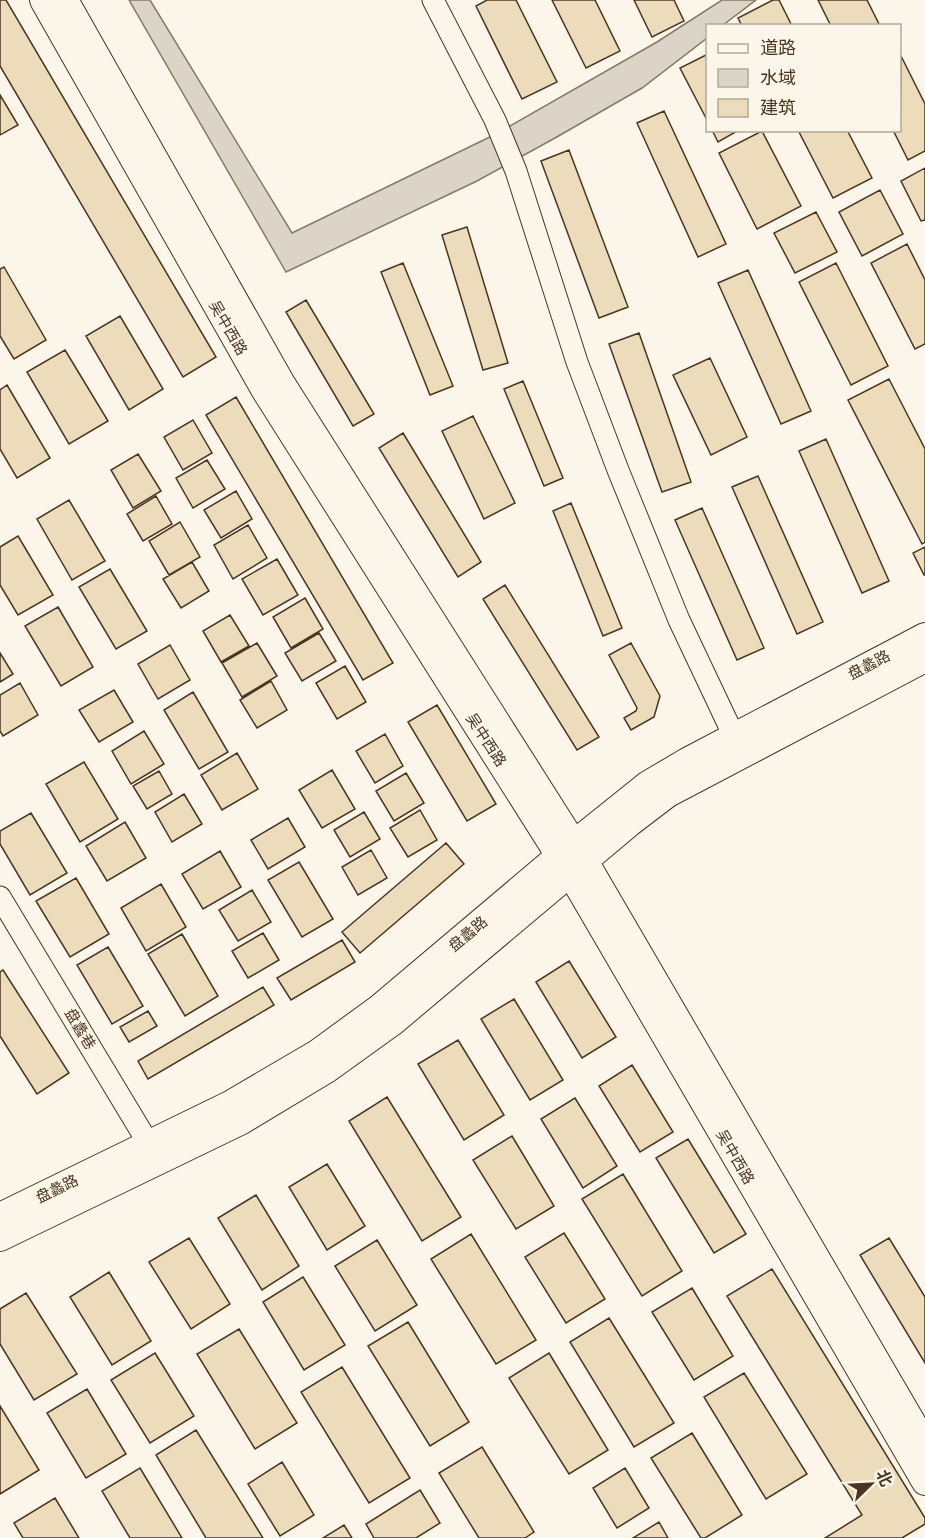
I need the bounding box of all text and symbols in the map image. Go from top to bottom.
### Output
legend [706,24,901,132]
text: 道路 [760,37,796,58]
text: 水域 [760,67,796,88]
text: 建筑 [760,97,796,118]
street label: 吴中西路 [205,298,251,358]
street label: 盘蠡路 [845,646,893,684]
street label: 吴中西路 [462,710,510,770]
street label: 盘蠡路 [445,913,491,955]
street label: 盘蠡巷 [61,1005,99,1053]
street label: 吴中西路 [712,1127,758,1187]
street label: 盘蠡路 [33,1171,81,1207]
north arrow [841,1454,901,1514]
text: 北 [872,1467,896,1489]

